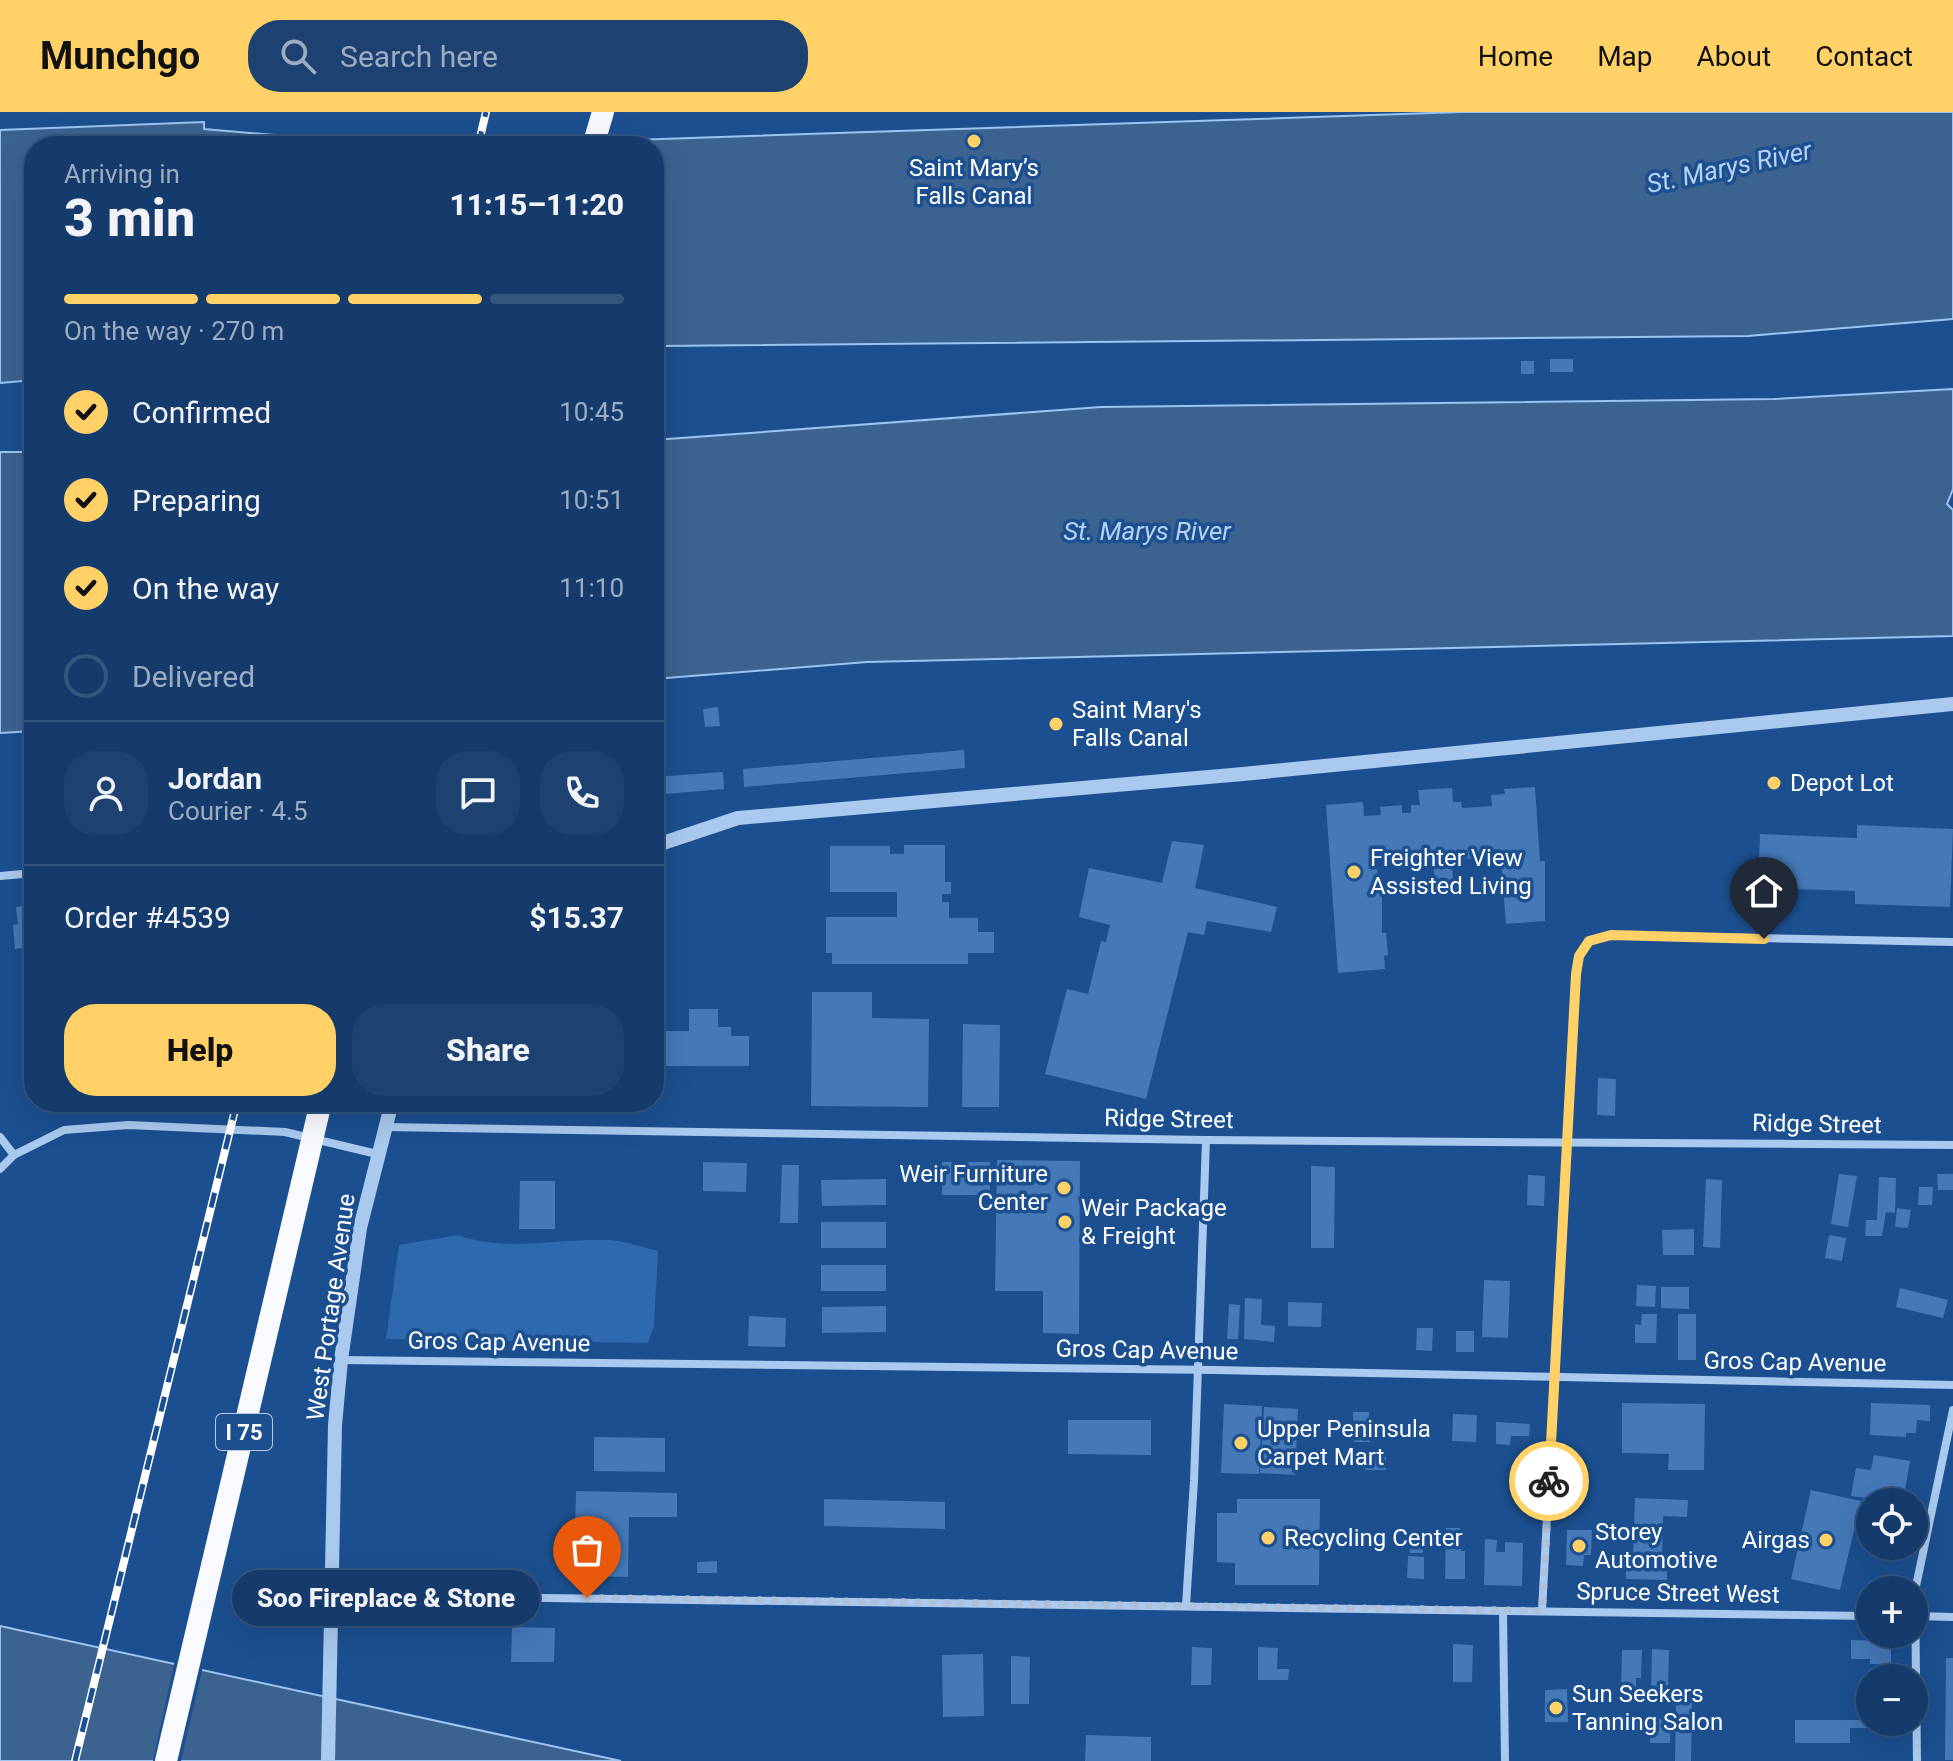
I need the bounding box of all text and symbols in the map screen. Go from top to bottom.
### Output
search box [248,20,808,92]
text: Munchgo [40,34,200,78]
icon: search [276,34,320,78]
text: Search here [340,39,498,74]
text: Home [1478,40,1553,73]
text: Map [1597,40,1653,73]
text: About [1697,40,1771,73]
text: Contact [1815,40,1913,73]
marker: Saint Mary’s Falls Canal [965,132,983,150]
water label: St. Marys River [1644,135,1816,199]
place label: Saint Mary’s Falls Canal [909,154,1039,210]
text: Arriving in [64,159,180,189]
text: 11:15–11:20 [449,187,624,222]
text: 3 min [64,188,195,249]
text: On the way · 270 m [64,316,284,346]
icon: check [64,390,108,434]
text: Confirmed [132,395,271,430]
text: 10:45 [559,397,624,427]
icon: check [64,478,108,522]
text: Preparing [132,483,261,518]
text: 10:51 [559,485,624,515]
water label: St. Marys River [1063,516,1232,546]
icon: check [64,566,108,610]
text: On the way [132,571,279,606]
text: 11:10 [559,573,624,603]
text: Delivered [132,659,255,694]
place label: Saint Mary's Falls Canal [1072,696,1202,752]
marker: Saint Mary's Falls Canal [1047,715,1065,733]
button: person [64,751,148,835]
button: chat [436,751,520,835]
button: phone [540,751,624,835]
text: Jordan [168,761,262,796]
place label: Depot Lot [1790,769,1894,797]
marker: Depot Lot [1765,774,1783,792]
text: Courier · 4.5 [168,796,308,826]
place label: Freighter View Assisted Living [1370,844,1532,900]
pin [1730,857,1798,939]
marker: Freighter View Assisted Living [1345,863,1363,881]
icon: home [1742,869,1786,913]
text: Order #4539 [64,900,231,935]
text: $15.37 [529,900,624,935]
button: Help [64,1004,336,1096]
button: Share [352,1004,624,1096]
street label: Ridge Street [1104,1104,1234,1134]
street label: Ridge Street [1752,1109,1882,1139]
place label: Weir Furniture Center [899,1160,1048,1216]
marker: Weir Furniture Center [1055,1179,1073,1197]
street label: West Portage Avenue [301,1192,361,1422]
place label: Weir Package & Freight [1081,1194,1227,1250]
marker: Weir Package & Freight [1056,1213,1074,1231]
street label: Gros Cap Avenue [407,1326,591,1358]
street label: Gros Cap Avenue [1055,1334,1239,1366]
street label: Gros Cap Avenue [1703,1346,1887,1378]
road number: I 75 [216,1414,272,1450]
place label: Upper Peninsula Carpet Mart [1257,1415,1431,1471]
marker: Upper Peninsula Carpet Mart [1232,1434,1250,1452]
courier [1509,1441,1589,1521]
icon: bike [1527,1459,1571,1503]
map controls [1856,1488,1928,1736]
button: locate [1856,1488,1928,1560]
pin [553,1516,621,1598]
place label: Storey Automotive [1595,1518,1718,1574]
place label: Recycling Center [1284,1524,1463,1552]
place label: Airgas [1742,1526,1810,1554]
icon: bag [565,1528,609,1572]
marker: Recycling Center [1259,1529,1277,1547]
marker: Airgas [1817,1531,1835,1549]
marker: Storey Automotive [1570,1537,1588,1555]
callout: Soo Fireplace & Stone [231,1570,539,1626]
button: + [1856,1576,1928,1648]
street label: Spruce Street West [1576,1577,1780,1609]
text: Soo Fireplace & Stone [257,1583,515,1613]
button: − [1856,1664,1928,1736]
place label: Sun Seekers Tanning Salon [1572,1680,1723,1736]
marker: Sun Seekers Tanning Salon [1547,1699,1565,1717]

